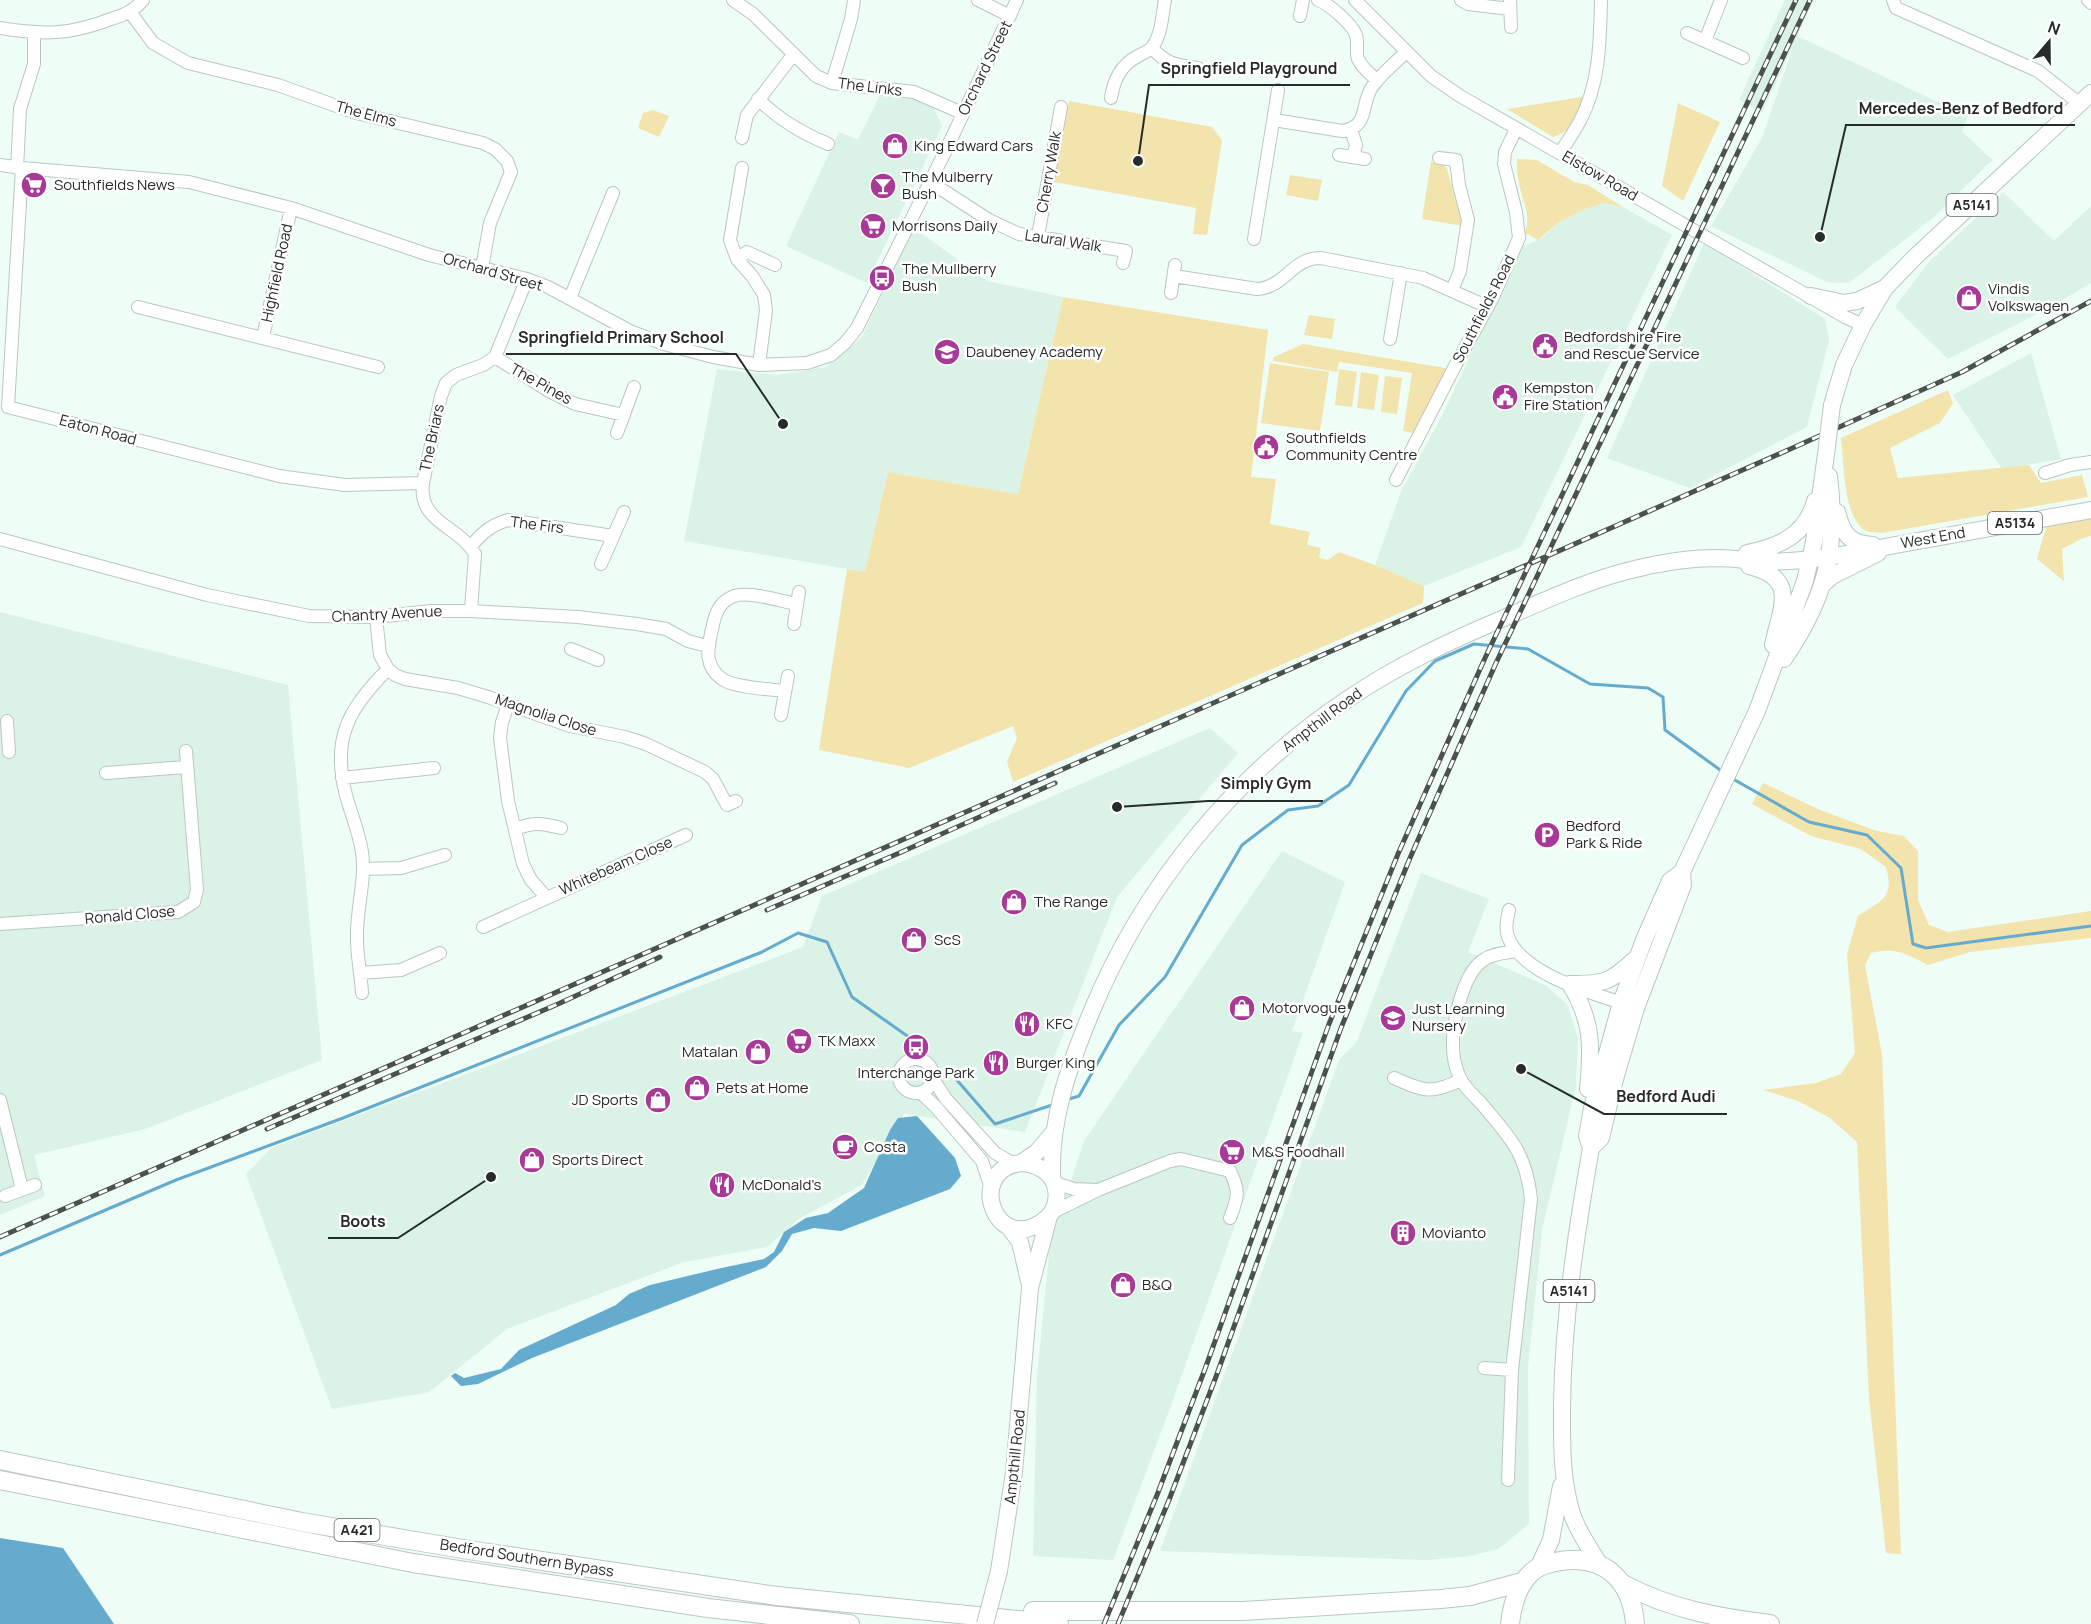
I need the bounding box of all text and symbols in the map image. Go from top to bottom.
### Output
north arrow [2019,12,2079,72]
text: N [2045,16,2063,40]
street label: Orchard Street [953,17,1017,119]
callout: Springfield Playground [1149,51,1350,85]
text: Springfield Playground [1161,57,1337,79]
street label: The Links [837,72,904,101]
callout: Mercedes-Benz of Bedford [1846,91,2075,125]
street label: The Elms [333,95,399,132]
text: Mercedes-Benz of Bedford [1859,97,2063,119]
street label: Cherry Walk [1031,129,1066,214]
shop icon: King Edward Cars [880,131,910,161]
place label: King Edward Cars [914,135,1033,156]
street label: Elstow Road [1559,145,1642,206]
place label: The Mulberry Bush [902,166,993,204]
supermarket icon: Southfields News [19,170,49,200]
bar icon: The Mulberry Bush [868,171,898,201]
place label: Southfields News [54,174,175,195]
road number: A5141 [1946,194,1998,216]
supermarket icon: Morrisons Daily [858,211,888,241]
place label: Morrisons Daily [892,215,998,236]
street label: Highfield Road [256,222,297,324]
street label: Laural Walk [1023,224,1104,257]
street label: Orchard Street [441,247,545,296]
street label: Southfields Road [1447,251,1520,366]
place label: The Mullberry Bush [902,258,997,296]
bus stop icon: The Mullberry Bush [867,263,897,293]
place label: Vindis Volkswagen [1988,278,2069,316]
shop icon: Vindis Volkswagen [1954,283,1984,313]
callout: Springfield Primary School [506,320,736,354]
text: Springfield Primary School [518,326,724,348]
place label: Bedfordshire Fire and Rescue Service [1564,326,1700,364]
public building icon: Bedfordshire Fire and Rescue Service [1530,331,1560,361]
school or university icon: Daubeney Academy [932,337,962,367]
place label: Daubeney Academy [966,341,1103,362]
street label: The Pines [507,358,576,409]
place label: Kempston Fire Station [1524,377,1603,415]
public building icon: Kempston Fire Station [1490,382,1520,412]
street label: The Briars [414,402,449,474]
street label: Eaton Road [57,409,139,450]
place label: Southfields Community Centre [1286,427,1418,465]
public building icon: Southfields Community Centre [1251,432,1281,462]
street label: The Firs [509,511,565,538]
road number: A5134 [1988,512,2042,534]
street label: West End [1899,522,1967,553]
street label: Chantry Avenue [331,600,443,627]
street label: Ampthill Road [1277,683,1366,757]
street label: Magnolia Close [493,688,600,741]
callout: Simply Gym [1208,767,1323,801]
text: Simply Gym [1221,772,1311,794]
place label: Bedford Park & Ride [1566,815,1643,853]
parking icon: Bedford Park & Ride [1532,820,1562,850]
street label: Whitebeam Close [556,831,676,900]
shop icon: The Range [999,887,1029,917]
place label: The Range [1034,891,1108,912]
street label: Ronald Close [84,900,176,929]
shop icon: ScS [899,925,929,955]
place label: ScS [934,929,961,950]
shop icon: Motorvogue [1227,993,1257,1023]
place label: Motorvogue [1262,997,1346,1018]
place label: Just Learning Nursery [1412,998,1505,1036]
school or university icon: Just Learning Nursery [1378,1003,1408,1033]
restaurant icon: KFC [1012,1009,1042,1039]
place label: KFC [1046,1013,1073,1034]
supermarket icon: TK Maxx [784,1026,814,1056]
place label: TK Maxx [818,1030,875,1051]
bus stop icon: Interchange Park [901,1032,931,1062]
shop icon: Matalan [743,1037,773,1067]
place label: Matalan [682,1041,738,1062]
restaurant icon: Burger King [981,1048,1011,1078]
place label: Burger King [1016,1052,1095,1073]
place label: Interchange Park [857,1062,975,1083]
shop icon: Pets at Home [682,1073,712,1103]
place label: Pets at Home [716,1077,809,1098]
callout: Bedford Audi [1604,1080,1727,1114]
shop icon: JD Sports [643,1085,673,1115]
text: Bedford Audi [1616,1085,1716,1107]
place label: JD Sports [572,1089,638,1110]
cafe icon: Costa [830,1132,860,1162]
place label: Costa [864,1136,906,1157]
supermarket icon: M&S Foodhall [1217,1137,1247,1167]
place label: M&S Foodhall [1252,1141,1345,1162]
shop icon: Sports Direct [517,1145,547,1175]
place label: Sports Direct [552,1149,643,1170]
restaurant icon: McDonald's [707,1170,737,1200]
place label: McDonald's [742,1174,821,1195]
callout: Boots [328,1204,398,1238]
text: Boots [340,1210,386,1232]
building icon: Movianto [1388,1218,1418,1248]
place label: Movianto [1422,1222,1486,1243]
shop icon: B&Q [1108,1270,1138,1300]
place label: B&Q [1142,1274,1172,1295]
road number: A5141 [1544,1280,1594,1302]
street label: Ampthill Road [999,1409,1030,1505]
road number: A421 [334,1519,380,1541]
street label: Bedford Southern Bypass [439,1533,616,1582]

